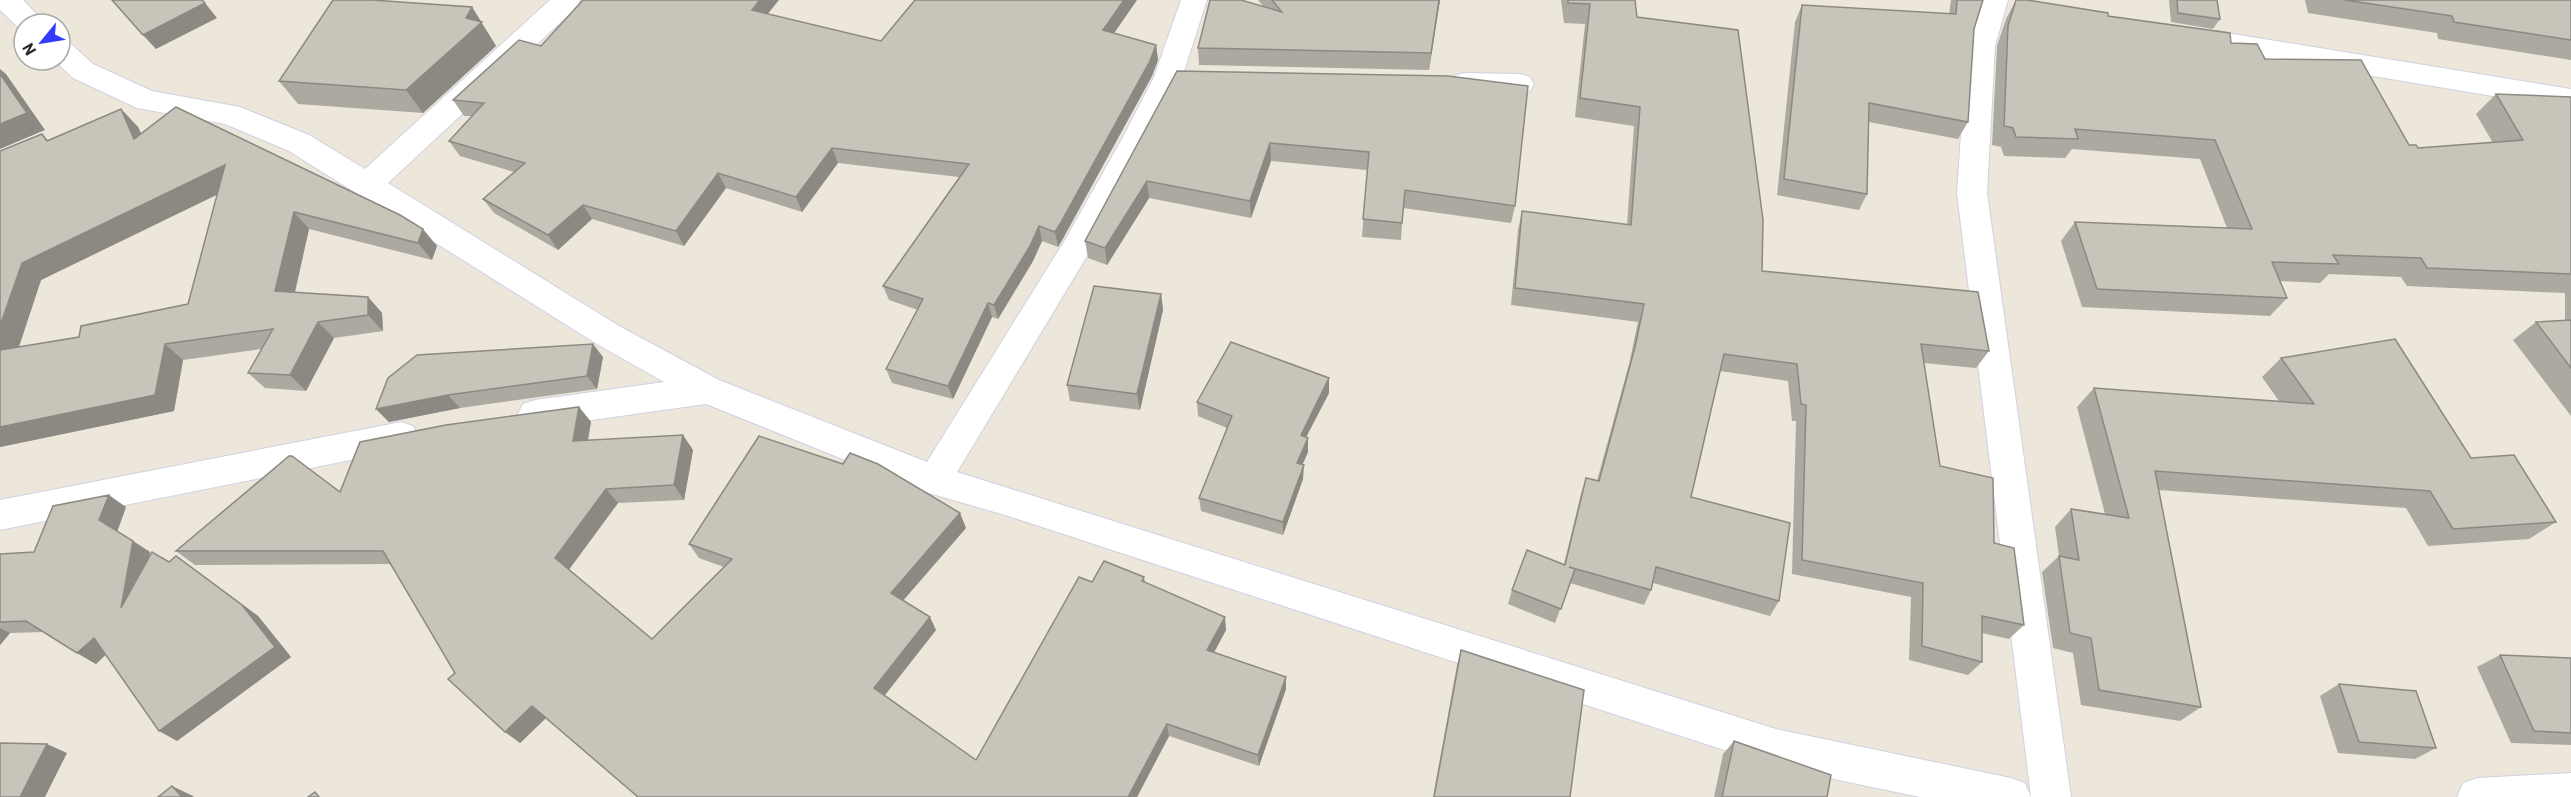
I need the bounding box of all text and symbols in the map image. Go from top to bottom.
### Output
north arrow [12,12,72,72]
text: N [18,40,39,59]

